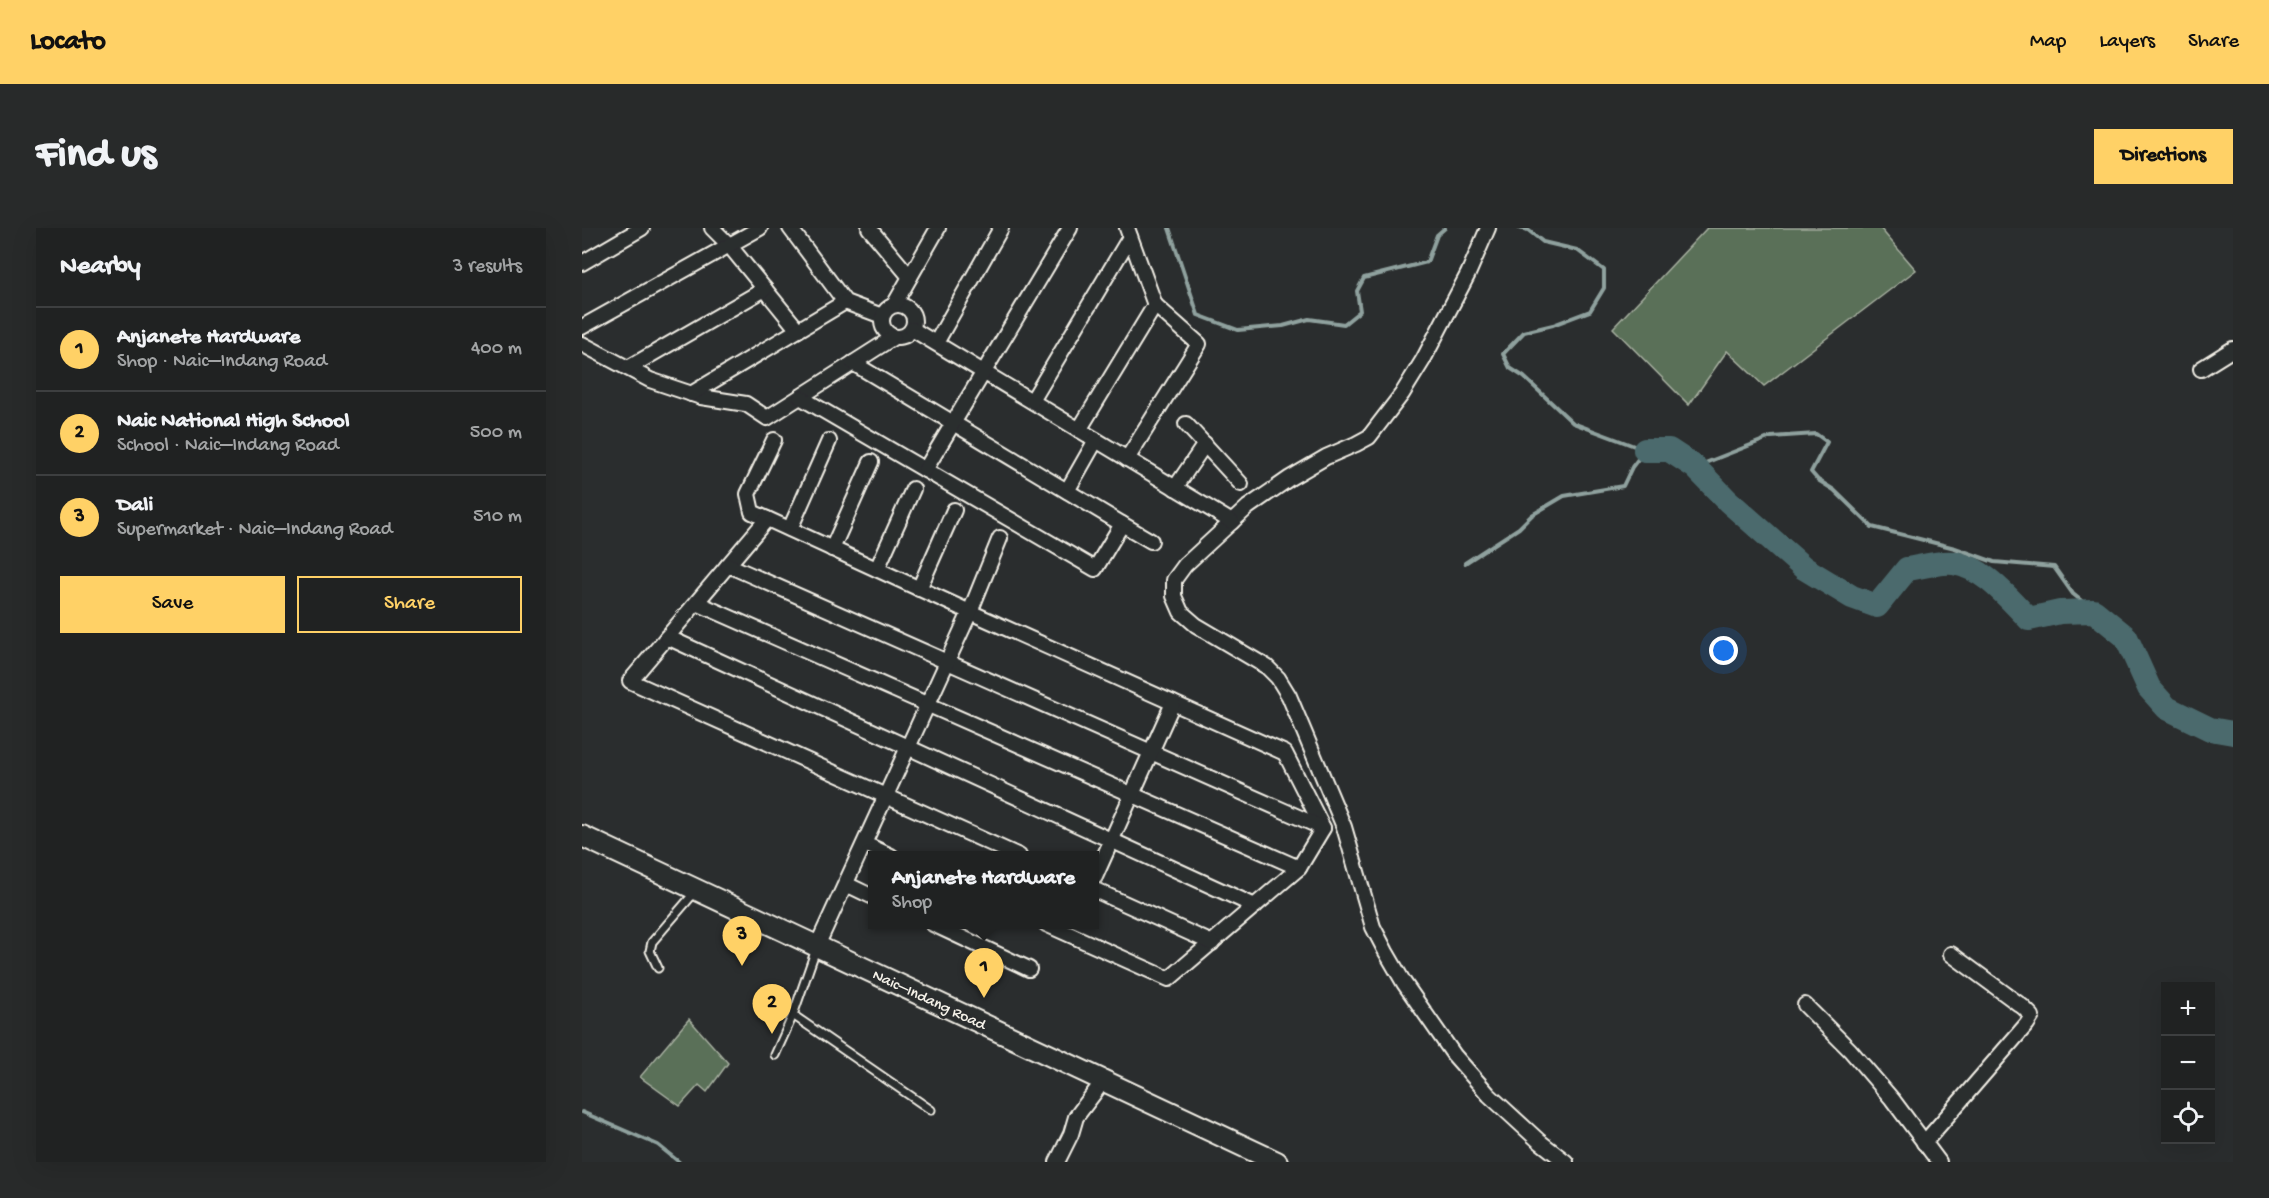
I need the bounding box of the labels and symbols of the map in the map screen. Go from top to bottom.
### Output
your location [1709,636,1738,665]
pin: 3 [722,916,762,966]
pin: 1 [964,948,1004,998]
street label: Naic–Indang Road [869,967,990,1036]
pin: 2 [752,984,792,1034]

